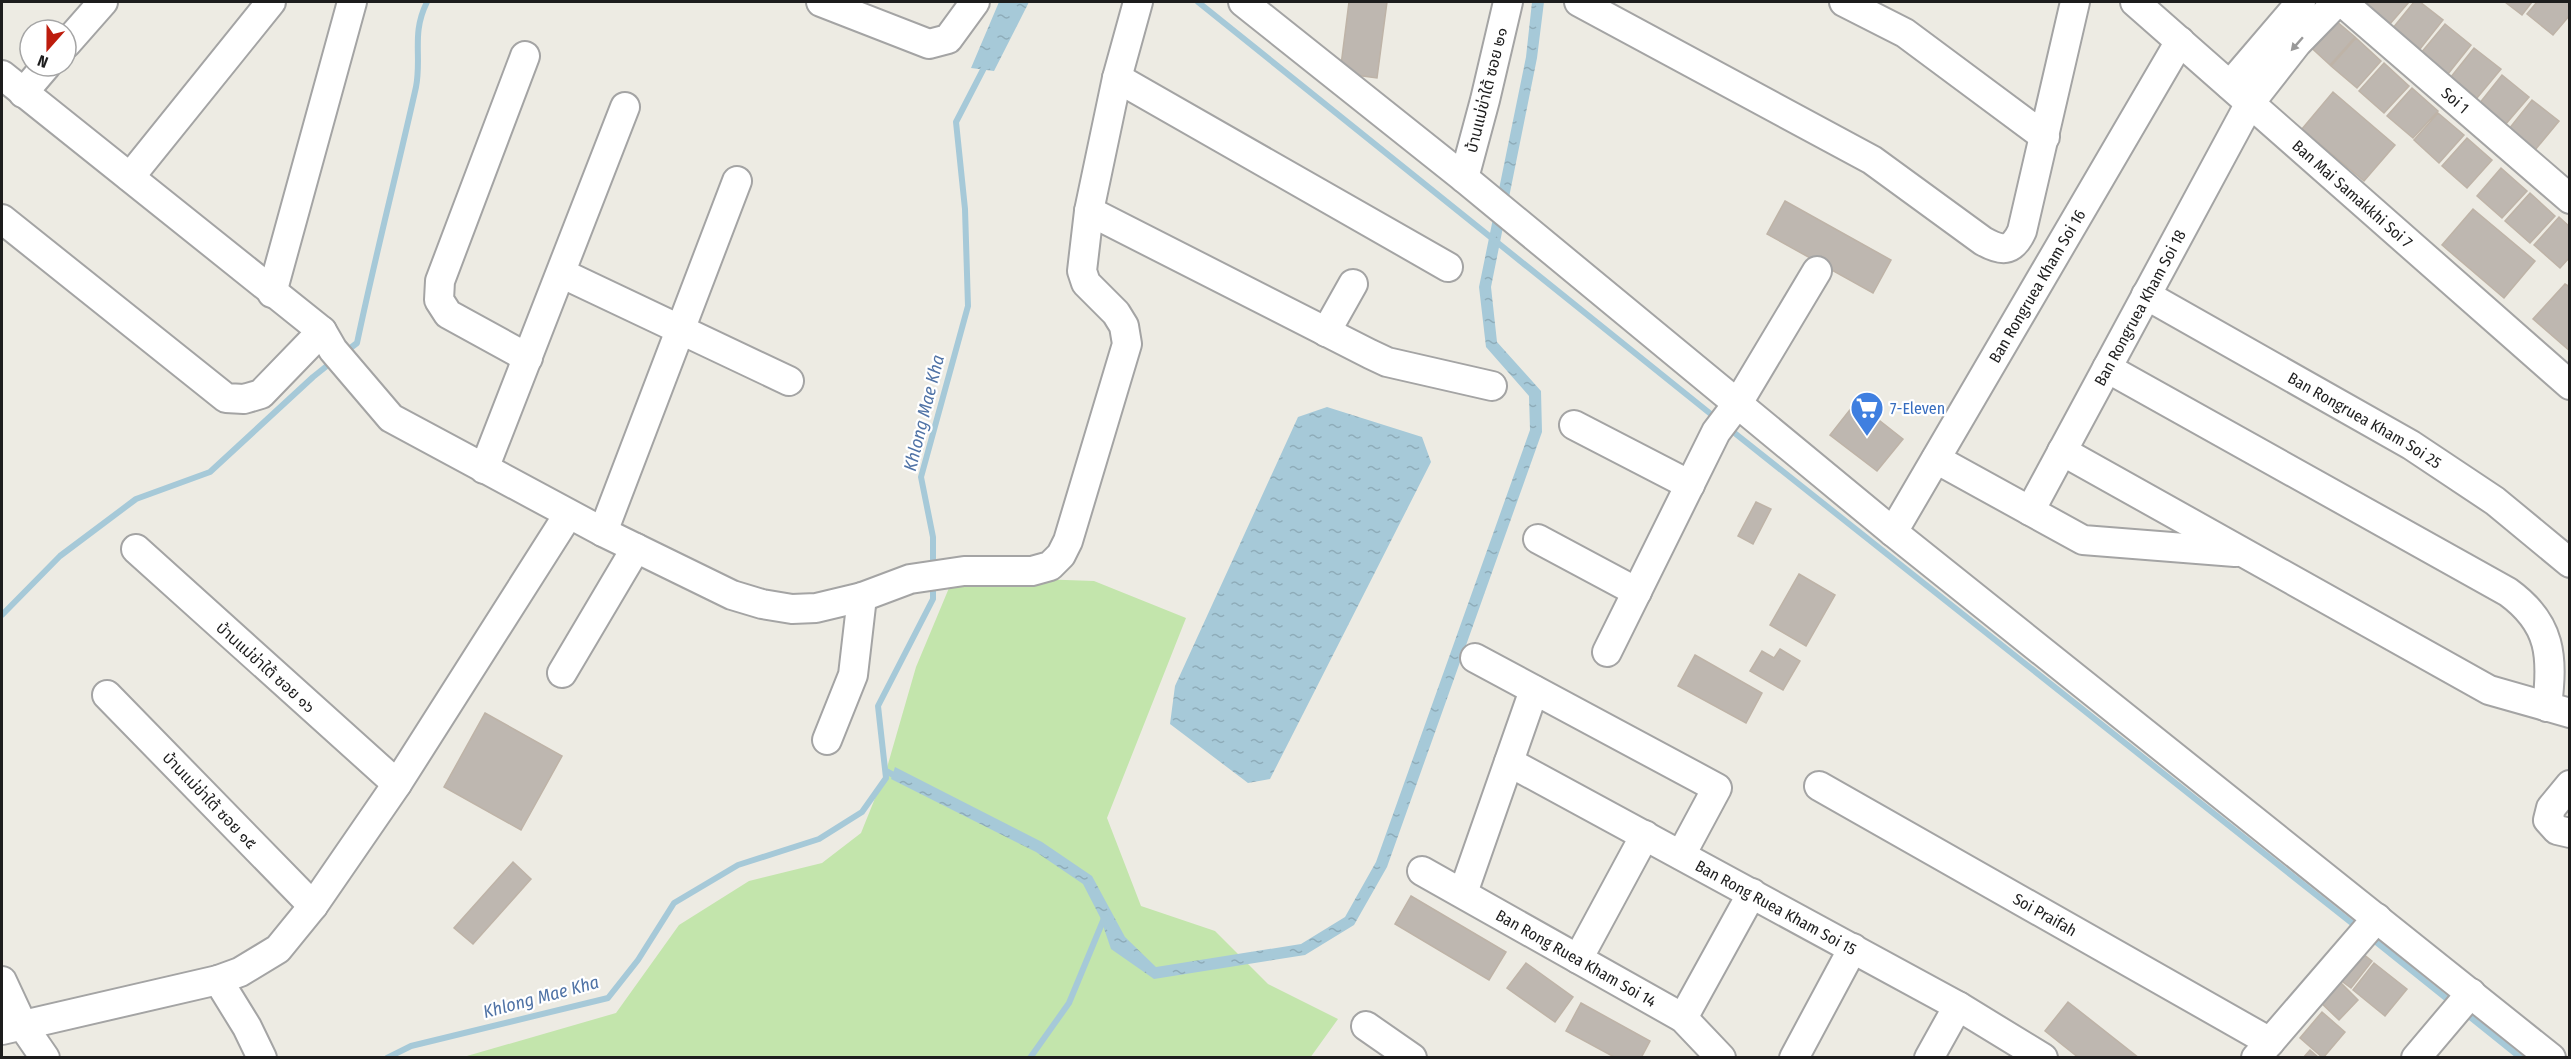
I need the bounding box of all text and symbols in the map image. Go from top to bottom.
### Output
north arrow [18,18,78,78]
street label: บ้านแม่ข่าใต้ ซอย ๒๑ [1462,26,1511,155]
one-way arrow [2291,36,2304,51]
text: N [35,51,51,72]
street label: Soi 1 [2437,83,2473,118]
street label: Ban Mai Samakkhi Soi 7 [2288,136,2417,252]
street label: Ban Rongruea Kham Soi 16 [1985,206,2089,366]
street label: Ban Rongruea Kham Soi 18 [2090,227,2190,389]
water label: Khlong Mae Kha [899,353,949,473]
street label: Ban Rongruea Kham Soi 25 [2284,368,2445,473]
supermarket icon: 7-Eleven [1849,390,1885,437]
place label: 7-Eleven [1890,399,1945,418]
street label: บ้านแม่ข่าใต้ ซอย ๑๖ [212,618,319,717]
street label: บ้านแม่ข่าใต้ ซอย ๑๕ [159,748,261,853]
street label: Ban Rong Ruea Kham Soi 15 [1692,856,1860,959]
street label: Soi Praifah [2010,889,2080,940]
street label: Ban Rong Ruea Kham Soi 14 [1492,906,1660,1011]
water label: Khlong Mae Kha [481,971,601,1023]

